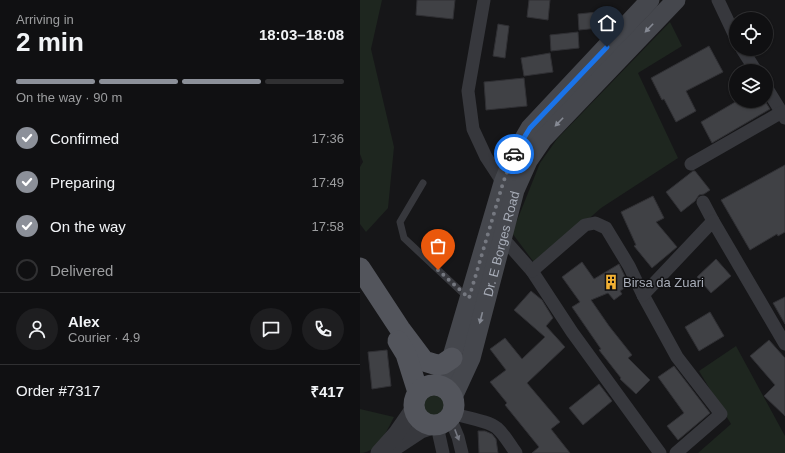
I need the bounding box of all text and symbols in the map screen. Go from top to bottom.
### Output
pin [590,6,624,47]
text: Arriving in [16,12,74,27]
icon: home [596,12,618,34]
map controls [729,12,773,108]
button: locate [729,12,773,56]
one-way arrow [644,23,654,33]
text: 18:03–18:08 [259,26,344,43]
text: 2 min [16,27,84,57]
button: layers [729,64,773,108]
text: On the way · 90 m [16,90,122,105]
one-way arrow [554,117,564,127]
icon: check [16,127,38,149]
text: Confirmed [50,130,119,147]
text: 17:36 [311,131,344,146]
courier [494,134,534,174]
icon: car [503,143,525,165]
icon: check [16,171,38,193]
text: Preparing [50,174,115,191]
text: 17:49 [311,175,344,190]
street label: Dr. E Borges Road [480,189,522,298]
icon: check [16,215,38,237]
text: On the way [50,218,126,235]
text: 17:58 [311,219,344,234]
pin [421,229,455,270]
icon: bag [427,235,449,257]
text: Delivered [50,262,113,279]
building icon: Birsa da Zuari [602,273,620,291]
place label: Birsa da Zuari [623,275,704,290]
button: person [16,308,58,350]
button: chat [250,308,292,350]
button: phone [302,308,344,350]
one-way arrow [478,312,484,324]
text: Alex [68,313,100,330]
text: Courier · 4.9 [68,330,140,345]
text: Order #7317 [16,382,100,399]
text: ₹417 [310,383,344,400]
one-way arrow [454,430,460,442]

